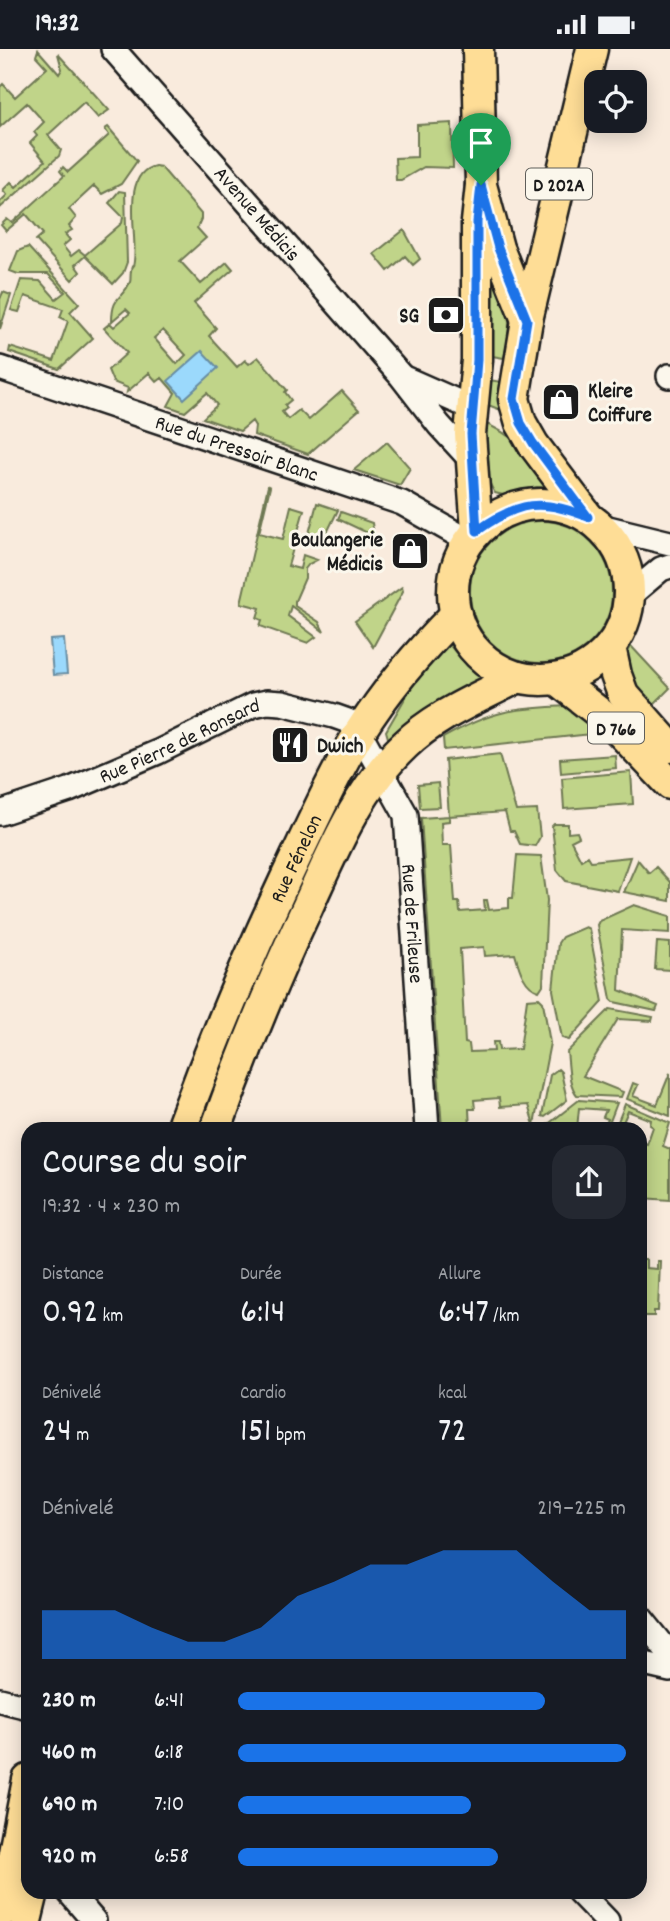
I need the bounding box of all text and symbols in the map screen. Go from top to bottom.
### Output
text: 19:32 [35,6,80,43]
map controls [584,70,647,133]
button: locate [584,70,647,133]
pin [451,113,511,185]
icon: arrive [462,124,500,162]
street label: Avenue Médicis [205,161,306,270]
road number: D 202A [526,168,592,199]
bank icon: SG [425,294,467,336]
place label: SG [399,303,419,333]
place label: Kleire Coiffure [588,378,652,432]
shop icon: Kleire Coiffure [540,381,582,423]
street label: Rue du Pressoir Blanc [151,409,321,492]
place label: Boulangerie Médicis [291,527,383,581]
shop icon: Boulangerie Médicis [389,530,431,572]
street label: Rue Pierre de Ronsard [95,692,263,793]
road number: D 766 [588,713,644,743]
restaurant icon: Dwich [269,724,311,766]
place label: Dwich [317,733,364,763]
street label: Rue Fénelon [264,810,332,909]
street label: Rue de Frileuse [391,863,429,984]
text: Course du soir [42,1137,246,1192]
button: share [552,1145,626,1219]
text: 19:32 · 4 × 230 m [42,1191,180,1224]
text: Distance [42,1262,104,1289]
text: Durée [240,1262,282,1289]
text: Allure [438,1262,481,1289]
text: 0.92 [42,1289,98,1339]
text: 6:14 [240,1289,285,1339]
text: 6:47 [438,1289,489,1339]
text: km [98,1304,123,1331]
text: /km [489,1304,520,1331]
text: Dénivelé [42,1381,101,1408]
text: Cardio [240,1381,286,1408]
text: kcal [438,1381,467,1408]
text: 24 [42,1408,72,1458]
text: 151 [240,1408,272,1458]
text: 72 [438,1408,467,1458]
text: m [72,1423,89,1450]
text: bpm [272,1423,306,1450]
text: Dénivelé [42,1493,114,1526]
text: 219–225 m [537,1493,626,1526]
text: 230 m [42,1685,96,1718]
text: 6:41 [154,1685,184,1718]
text: 460 m [42,1737,96,1770]
text: 6:18 [154,1737,183,1770]
text: 690 m [42,1789,97,1822]
text: 7:10 [154,1789,184,1822]
text: 920 m [42,1841,96,1874]
text: 6:58 [154,1841,189,1874]

